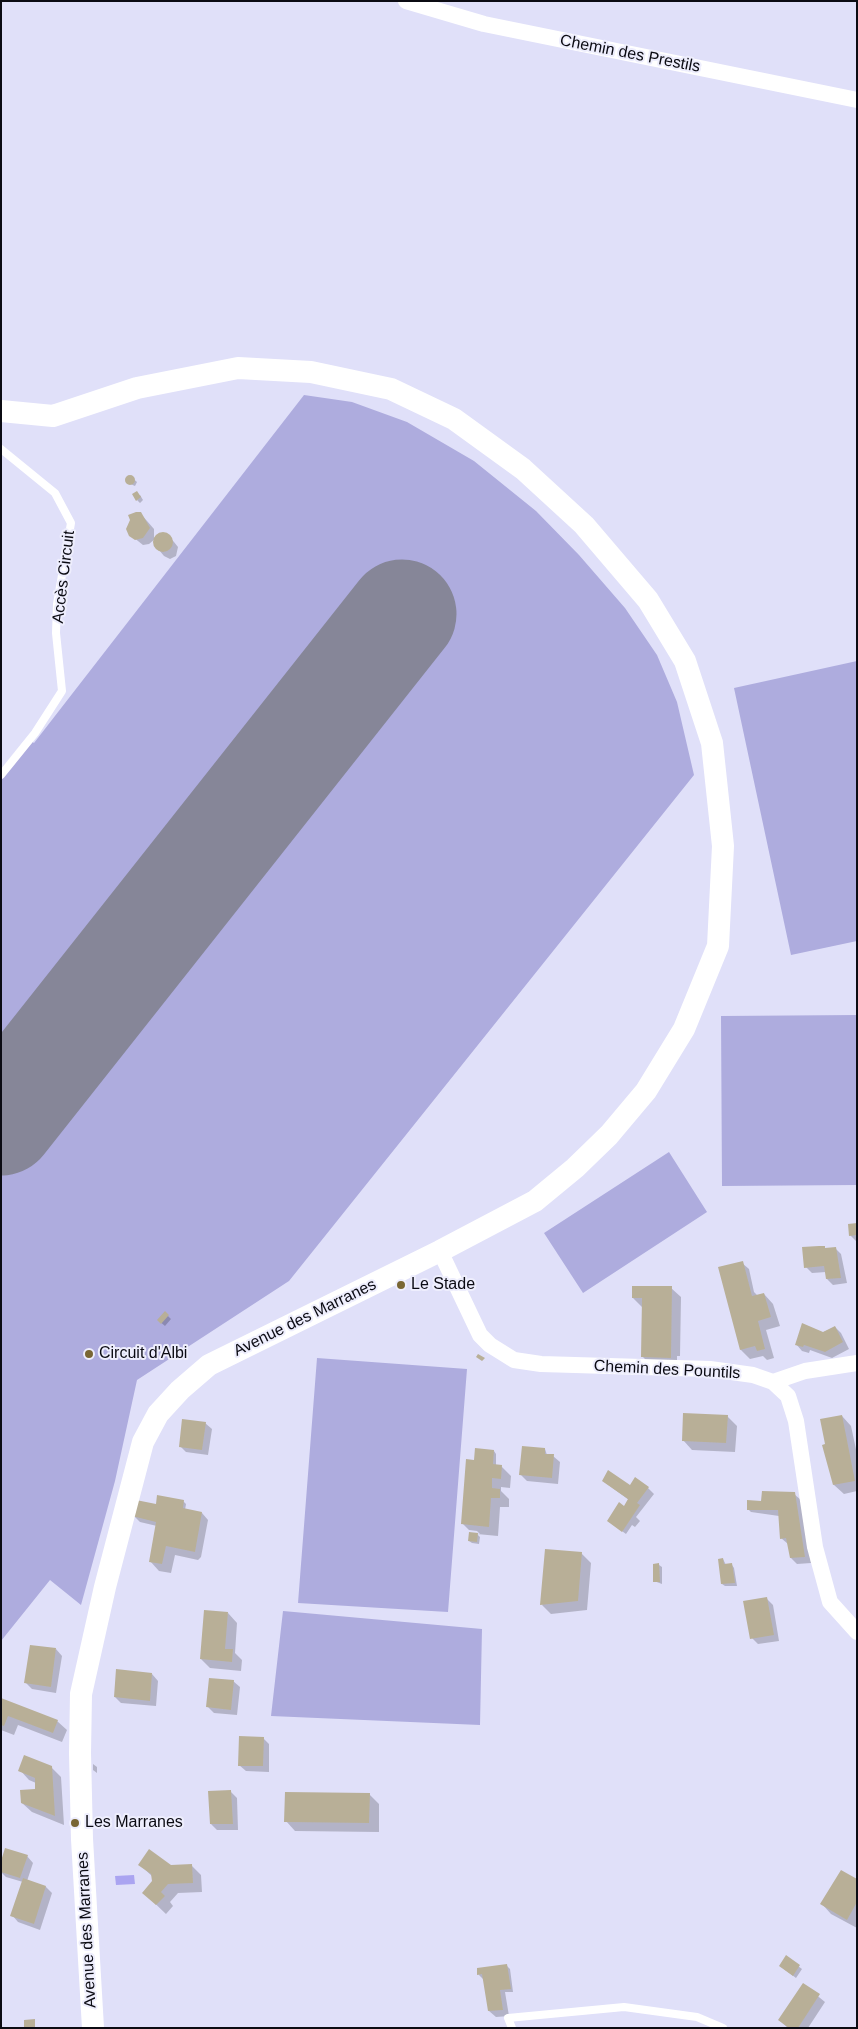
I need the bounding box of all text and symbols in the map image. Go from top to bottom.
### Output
street label: Chemin des Prestils [558,31,702,77]
street label: Accès Circuit [49,530,79,624]
street label: Avenue des Marranes [231,1275,379,1361]
place label: Le Stade [411,1275,475,1295]
marker: Le Stade [395,1279,407,1291]
place label: Circuit d'Albi [99,1344,187,1364]
marker: Circuit d'Albi [83,1348,95,1360]
street label: Chemin des Pountils [593,1357,741,1383]
place label: Les Marranes [85,1813,183,1833]
marker: Les Marranes [69,1817,81,1829]
street label: Avenue des Marranes [73,1851,101,2009]

